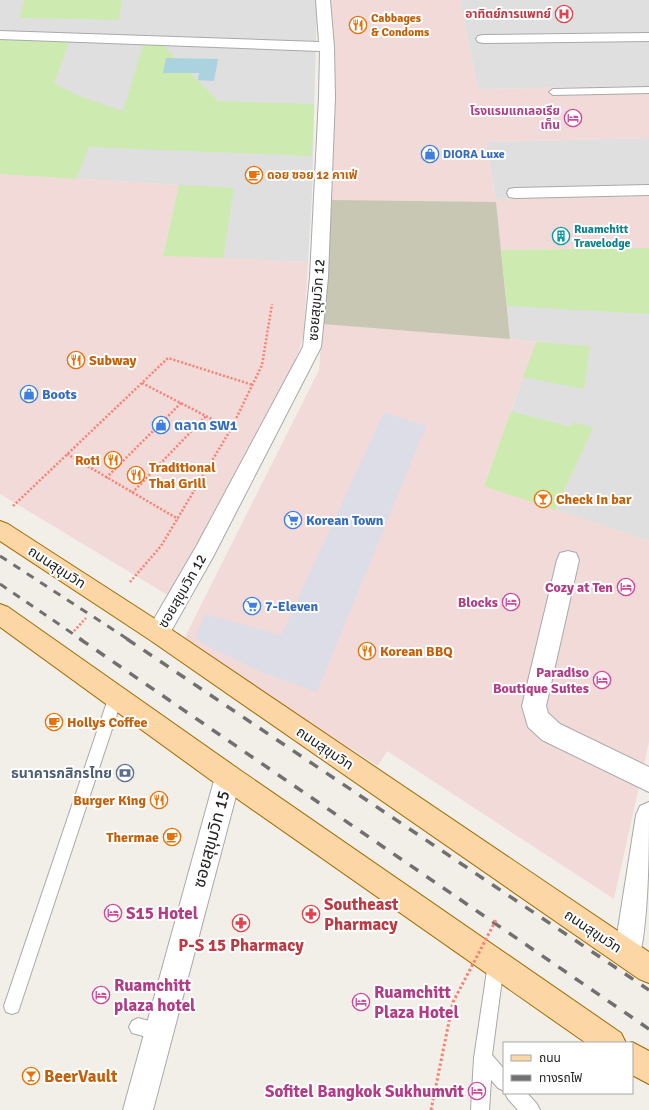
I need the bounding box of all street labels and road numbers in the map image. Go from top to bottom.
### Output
street label: ซอยสุขุมวิท 12 [304,258,329,342]
street label: ถนนสุขุมวิท [25,543,89,592]
street label: ซอยสุขุมวิท 12 [155,551,210,631]
street label: ถนนสุขุมวิท [293,723,357,774]
street label: ซอยสุขุมวิท 15 [188,788,235,890]
street label: ถนนสุขุมวิท [561,906,625,957]

